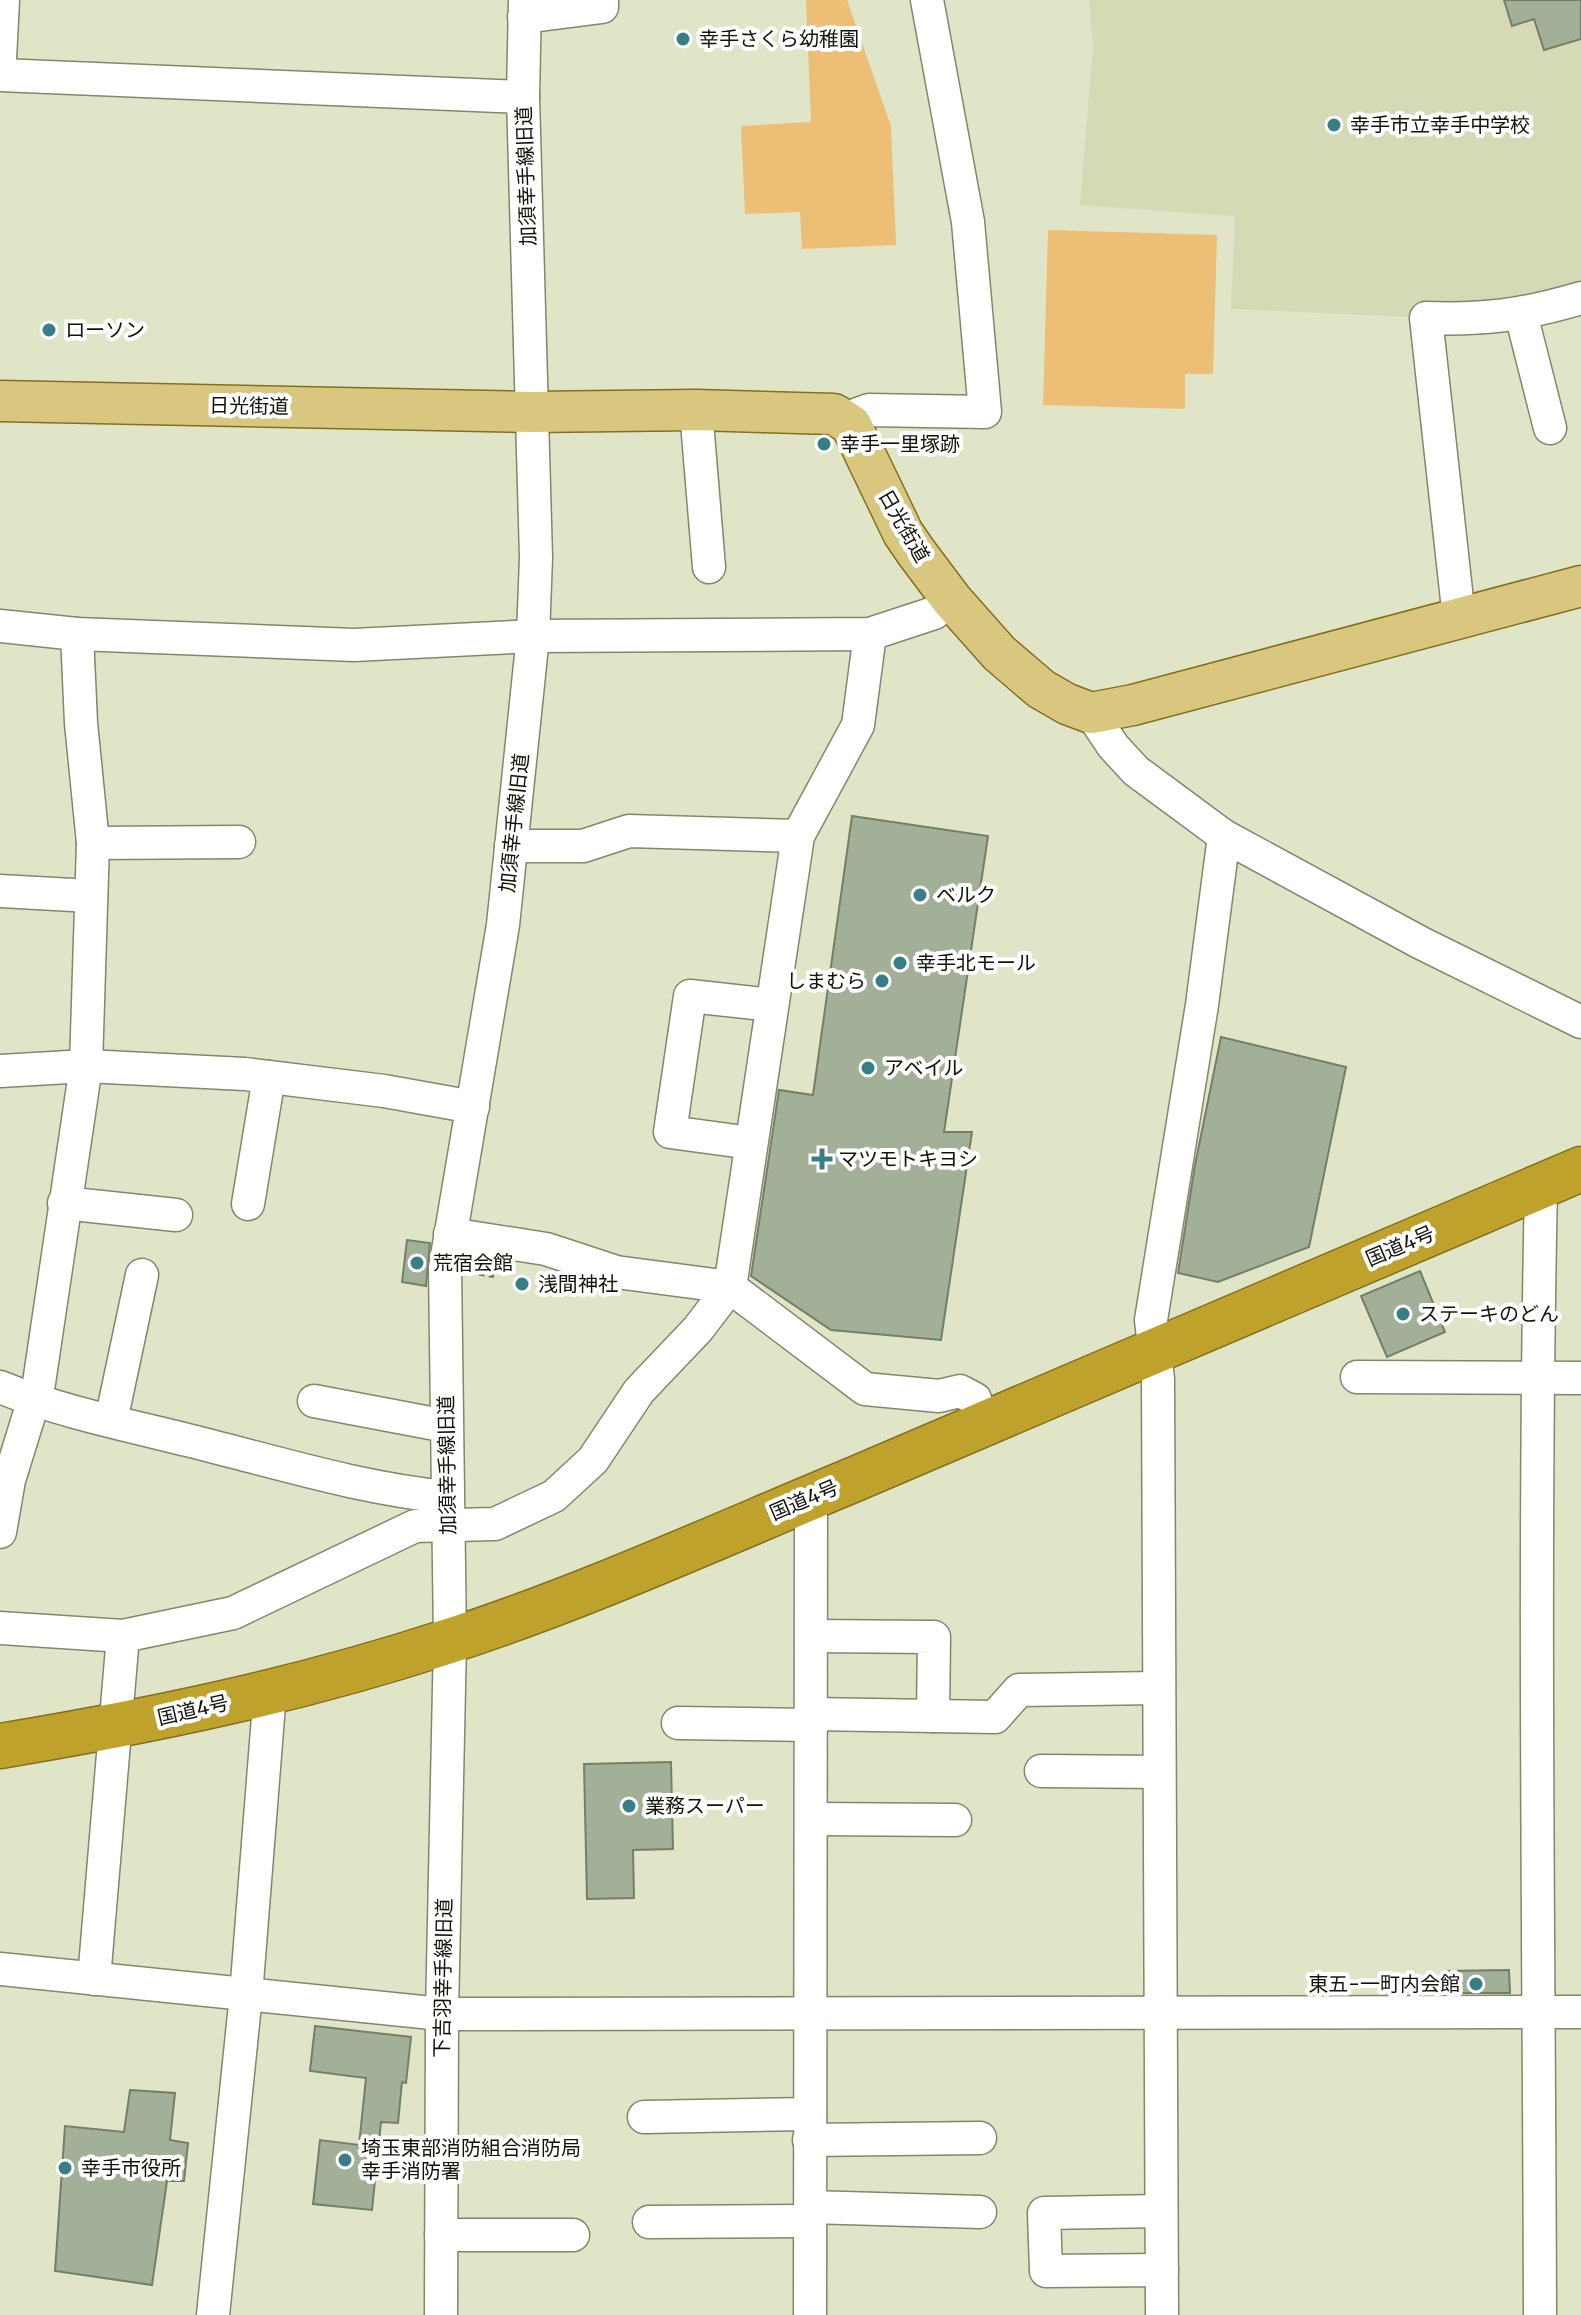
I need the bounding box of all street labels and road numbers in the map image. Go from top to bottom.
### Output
street label: 加須幸手線旧道 [511,106,540,246]
street label: 日光街道 [209,392,289,419]
street label: 日光街道 [874,485,935,567]
street label: 加須幸手線旧道 [494,752,533,894]
street label: 国道4号 [1362,1220,1438,1271]
street label: 加須幸手線旧道 [433,1395,460,1535]
street label: 国道4号 [766,1474,842,1525]
street label: 国道4号 [155,1689,231,1730]
street label: 下吉羽幸手線旧道 [429,1898,456,2058]

